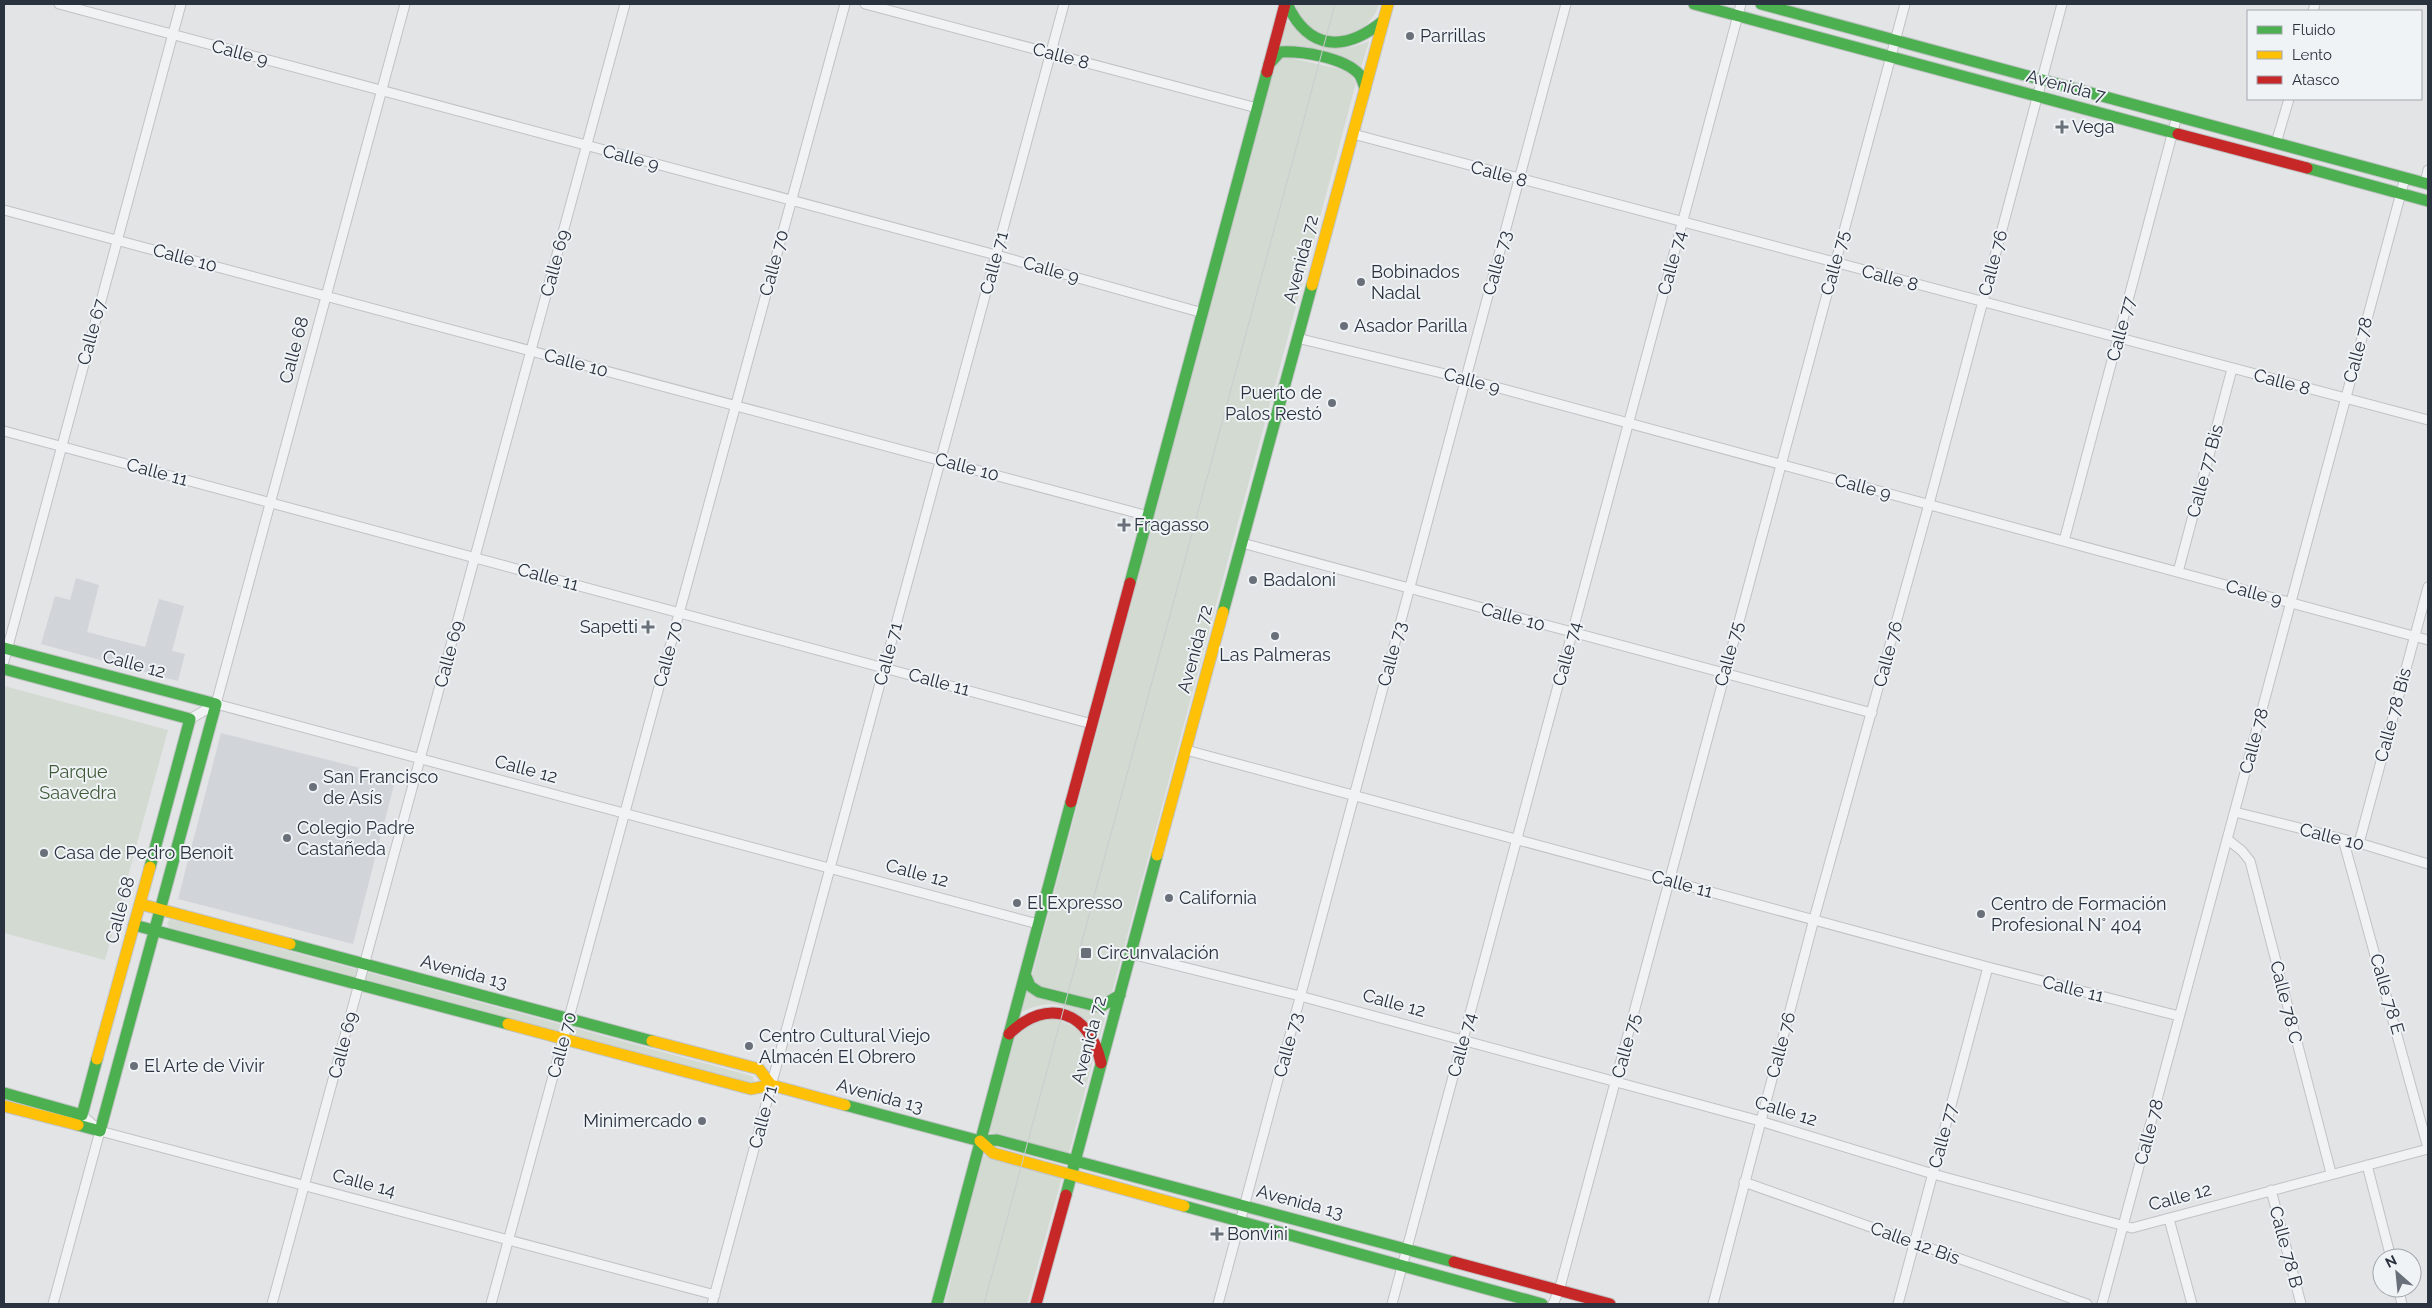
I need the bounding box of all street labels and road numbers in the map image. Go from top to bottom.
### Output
street label: Calle 9 [210,35,271,70]
street label: Calle 8 [1031,38,1092,73]
street label: Avenida 7 [2024,65,2108,106]
street label: Calle 9 [601,140,662,175]
street label: Calle 8 [1469,156,1530,191]
street label: Avenida 72 [1279,212,1322,305]
street label: Calle 69 [536,227,574,299]
street label: Calle 70 [755,227,792,298]
street label: Calle 76 [1974,227,2011,298]
street label: Calle 73 [1478,228,1515,298]
street label: Calle 74 [1653,228,1690,297]
street label: Calle 75 [1816,228,1853,298]
street label: Calle 71 [975,229,1012,297]
street label: Calle 10 [151,239,220,276]
street label: Calle 9 [1021,251,1082,288]
street label: Calle 8 [1860,260,1921,295]
street label: Calle 77 [2102,294,2139,364]
street label: Calle 67 [73,296,111,367]
street label: Calle 68 [274,314,313,386]
street label: Calle 78 [2339,315,2376,385]
street label: Calle 10 [542,344,611,381]
street label: Calle 9 [1442,363,1503,398]
street label: Calle 8 [2252,364,2313,399]
street label: Calle 77 Bis [2182,422,2227,520]
street label: Calle 10 [933,448,1002,485]
street label: Calle 11 [124,453,190,490]
street label: Calle 9 [1833,469,1894,504]
street label: Calle 11 [515,558,581,595]
street label: Calle 9 [2224,575,2285,610]
street label: Calle 10 [1479,598,1548,635]
street label: Avenida 72 [1173,602,1216,695]
street label: Calle 69 [430,618,468,690]
street label: Calle 70 [649,618,686,689]
street label: Calle 76 [1869,618,1906,689]
street label: Calle 73 [1373,619,1410,689]
street label: Calle 74 [1548,619,1585,688]
street label: Calle 75 [1710,619,1747,689]
street label: Calle 71 [869,620,906,688]
street label: Calle 12 [100,645,168,682]
street label: Calle 11 [906,663,972,700]
street label: Calle 78 Bis [2370,665,2415,764]
street label: Calle 78 [2235,706,2272,776]
street label: Calle 12 [492,750,560,787]
street label: Calle 10 [2298,818,2367,855]
street label: Calle 12 [883,854,951,891]
street label: Calle 11 [1649,865,1715,902]
street label: Calle 68 [100,874,139,946]
street label: Avenida 13 [419,950,510,993]
street label: Calle 78 E [2366,951,2409,1037]
street label: Calle 78 C [2266,958,2307,1045]
street label: Calle 11 [2040,971,2106,1006]
street label: Calle 12 [1360,984,1428,1021]
street label: Avenida 72 [1067,993,1110,1086]
street label: Calle 69 [324,1009,362,1081]
street label: Calle 70 [543,1009,580,1080]
street label: Calle 76 [1762,1009,1799,1080]
street label: Calle 73 [1269,1010,1306,1080]
street label: Calle 74 [1443,1010,1480,1079]
street label: Calle 75 [1607,1011,1644,1081]
street label: Avenida 13 [835,1074,926,1117]
street label: Calle 71 [744,1083,781,1151]
street label: Calle 12 [1752,1091,1820,1130]
street label: Calle 78 [2130,1097,2167,1167]
street label: Calle 77 [1924,1101,1961,1171]
street label: Calle 14 [330,1164,398,1201]
street label: Calle 12 [2146,1178,2214,1215]
street label: Avenida 13 [1255,1180,1346,1223]
street label: Calle 78 B [2265,1204,2307,1290]
street label: Calle 12 Bis [1868,1217,1963,1268]

